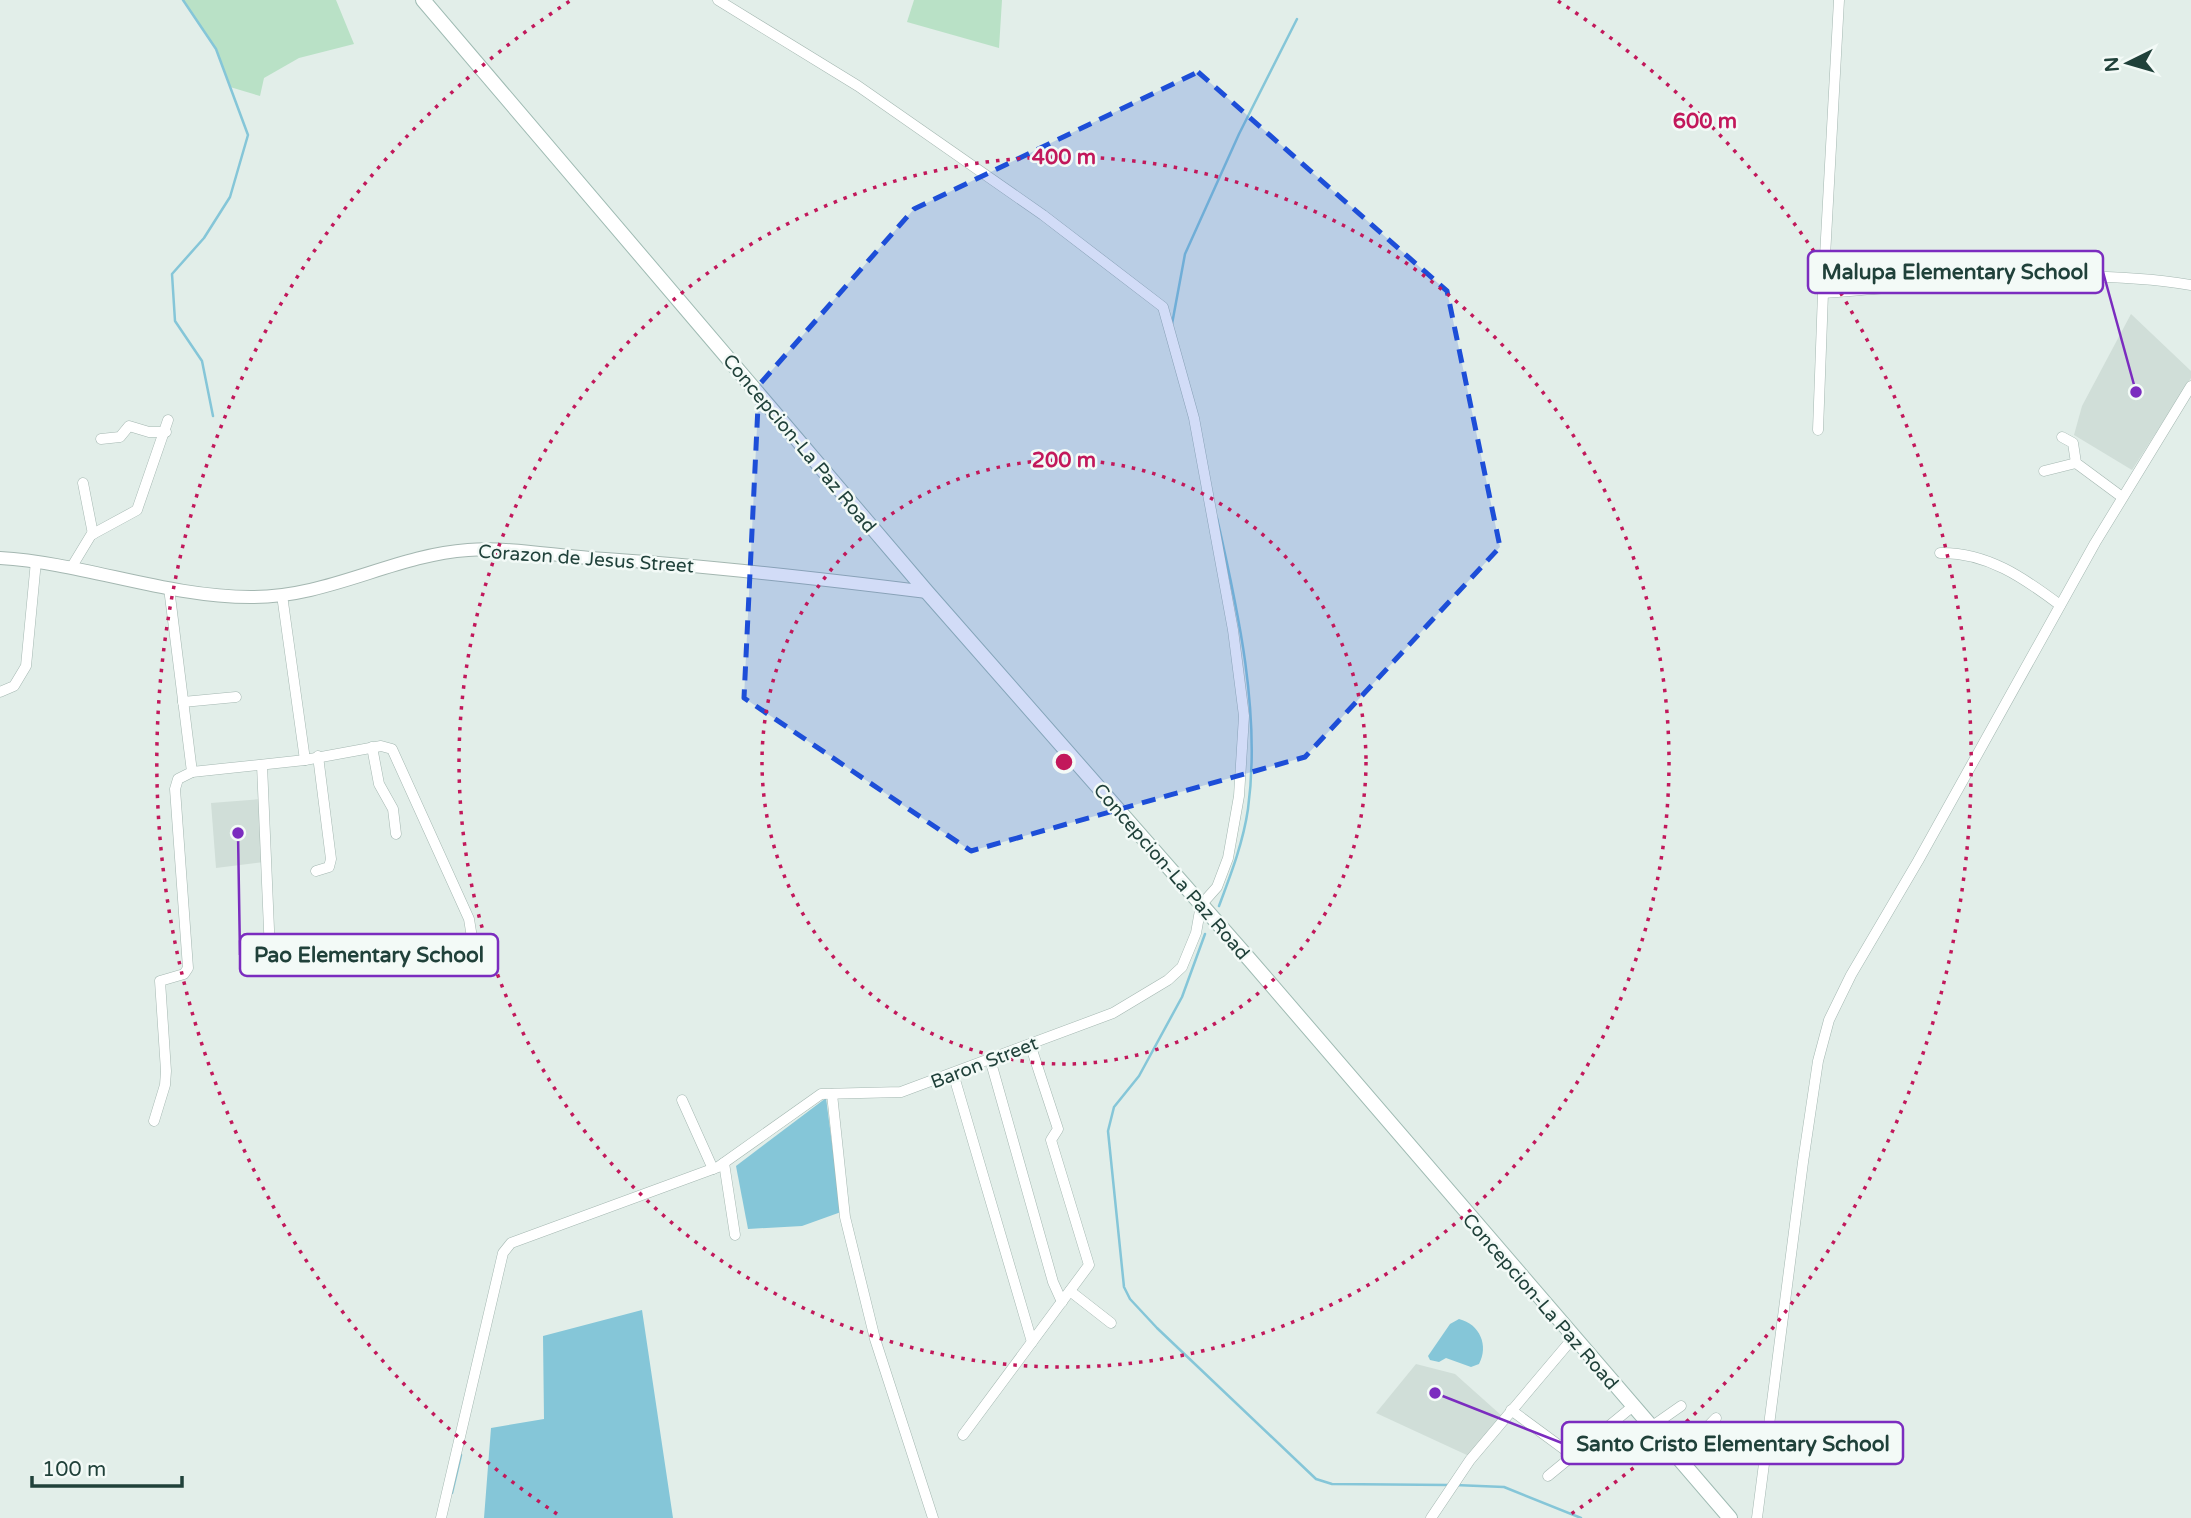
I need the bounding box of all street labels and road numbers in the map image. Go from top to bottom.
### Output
street label: Concepcion-La Paz Road [718,350,880,537]
street label: Corazon de Jesus Street [477,540,695,578]
street label: Concepcion-La Paz Road [1089,779,1254,964]
street label: Baron Street [928,1032,1041,1093]
street label: Concepcion-La Paz Road [1458,1209,1623,1394]

